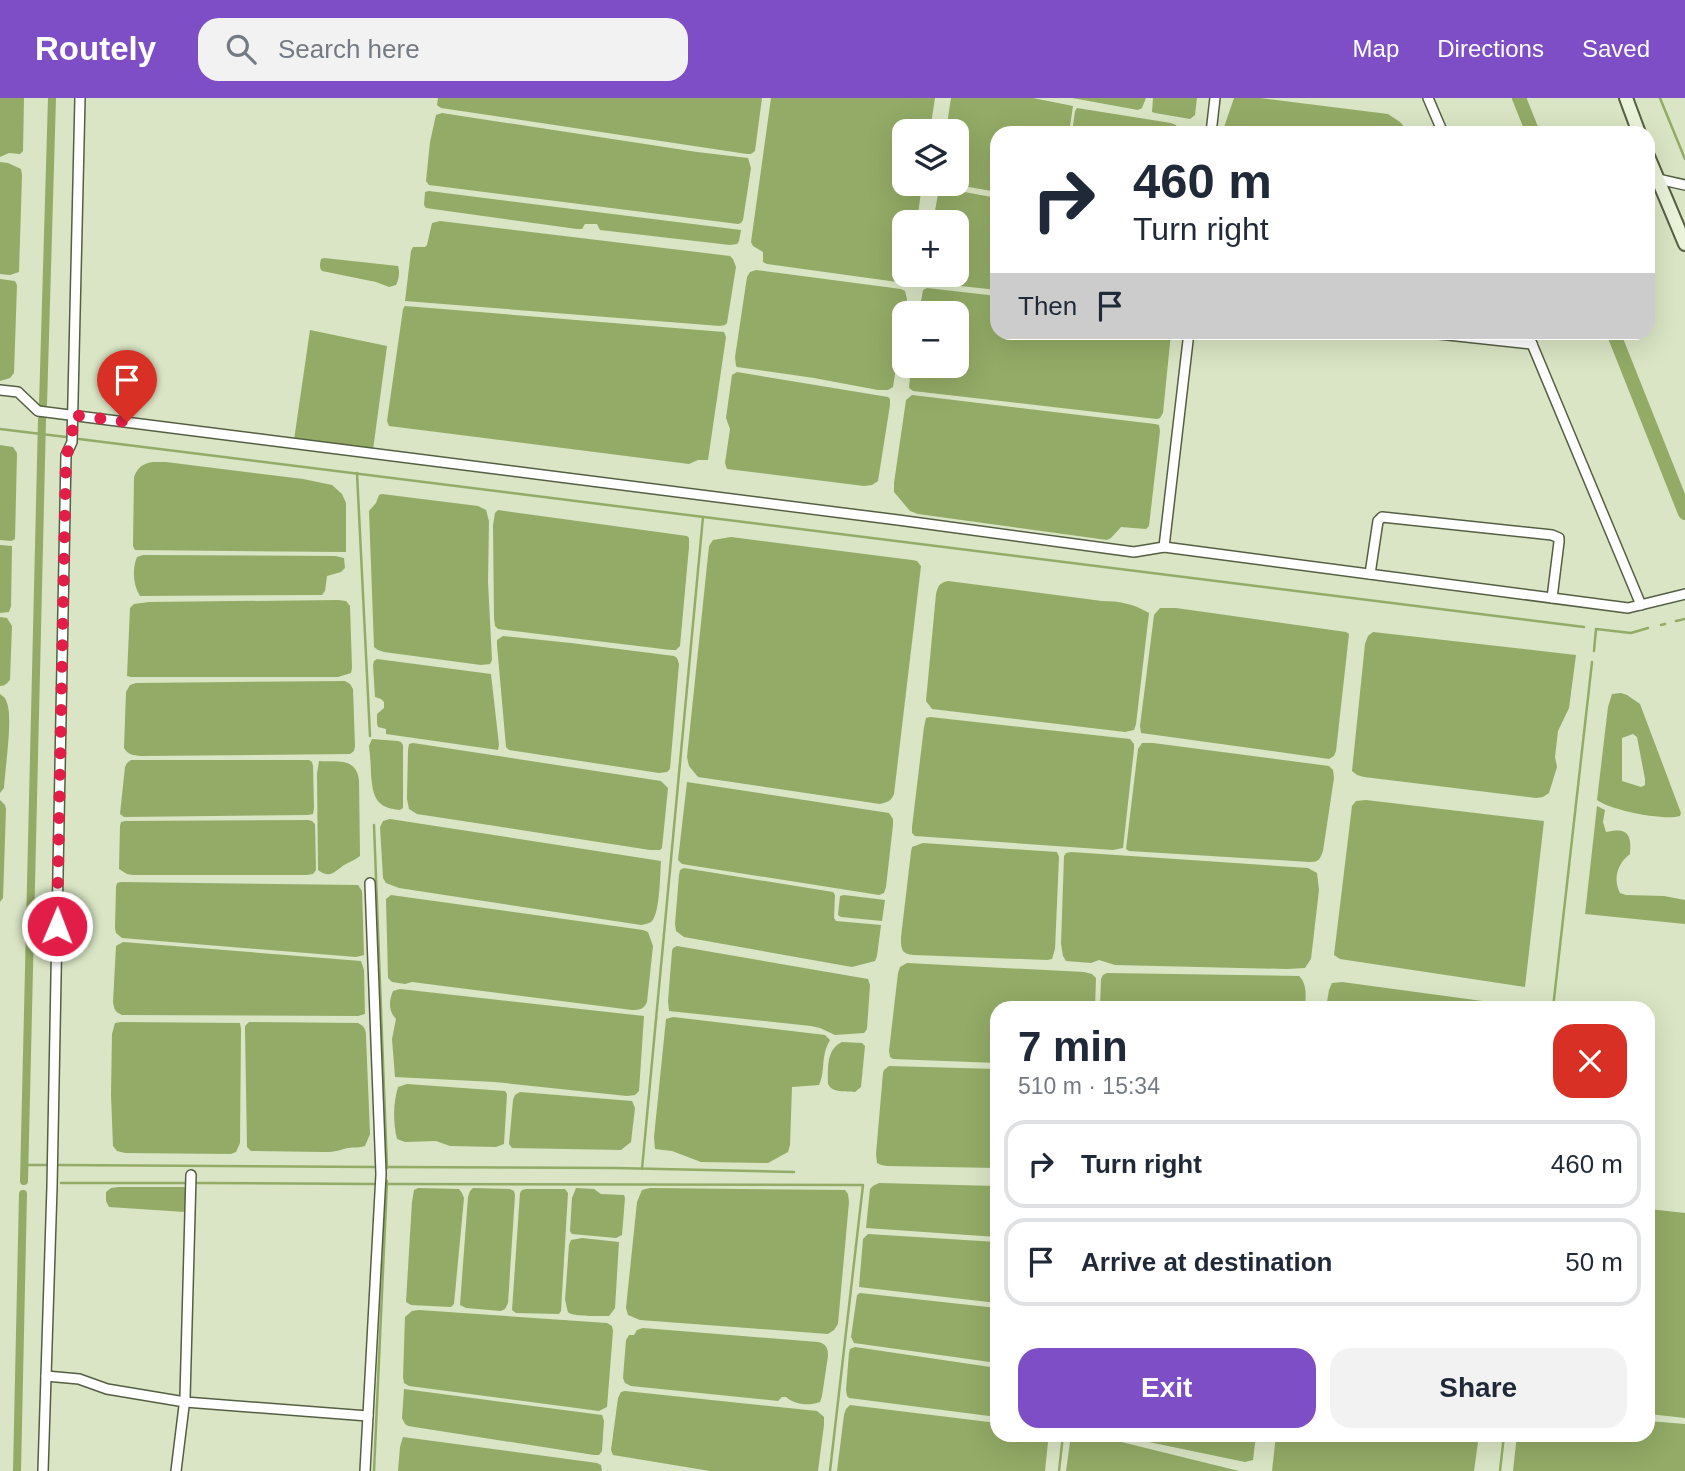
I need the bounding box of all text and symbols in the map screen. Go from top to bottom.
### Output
search box [198,18,688,81]
text: Routely [35,30,156,67]
icon: search [222,30,260,68]
text: Search here [278,34,420,64]
text: Map [1353,35,1399,62]
text: Directions [1437,35,1544,62]
text: Saved [1582,35,1650,62]
map controls [892,119,969,378]
button: layers [892,119,969,196]
icon: right [1018,154,1109,245]
text: 460 m [1133,154,1272,208]
button: + [892,210,969,287]
text: Turn right [1133,211,1269,247]
icon: arrive [1091,287,1129,325]
text: Then [1018,291,1077,321]
button: − [892,301,969,378]
pin [97,350,157,422]
icon: arrive [108,361,146,399]
position arrow [20,889,94,963]
text: 7 min [1018,1023,1128,1070]
button: close [1553,1024,1627,1098]
text: 510 m · 15:34 [1018,1073,1160,1099]
icon: right [1022,1145,1060,1183]
text: Turn right [1081,1149,1202,1179]
text: 460 m [1551,1149,1623,1179]
icon: arrive [1022,1243,1060,1281]
text: Arrive at destination [1081,1247,1332,1277]
text: 50 m [1565,1247,1623,1277]
button: Exit [1018,1348,1316,1428]
button: Share [1330,1348,1627,1428]

